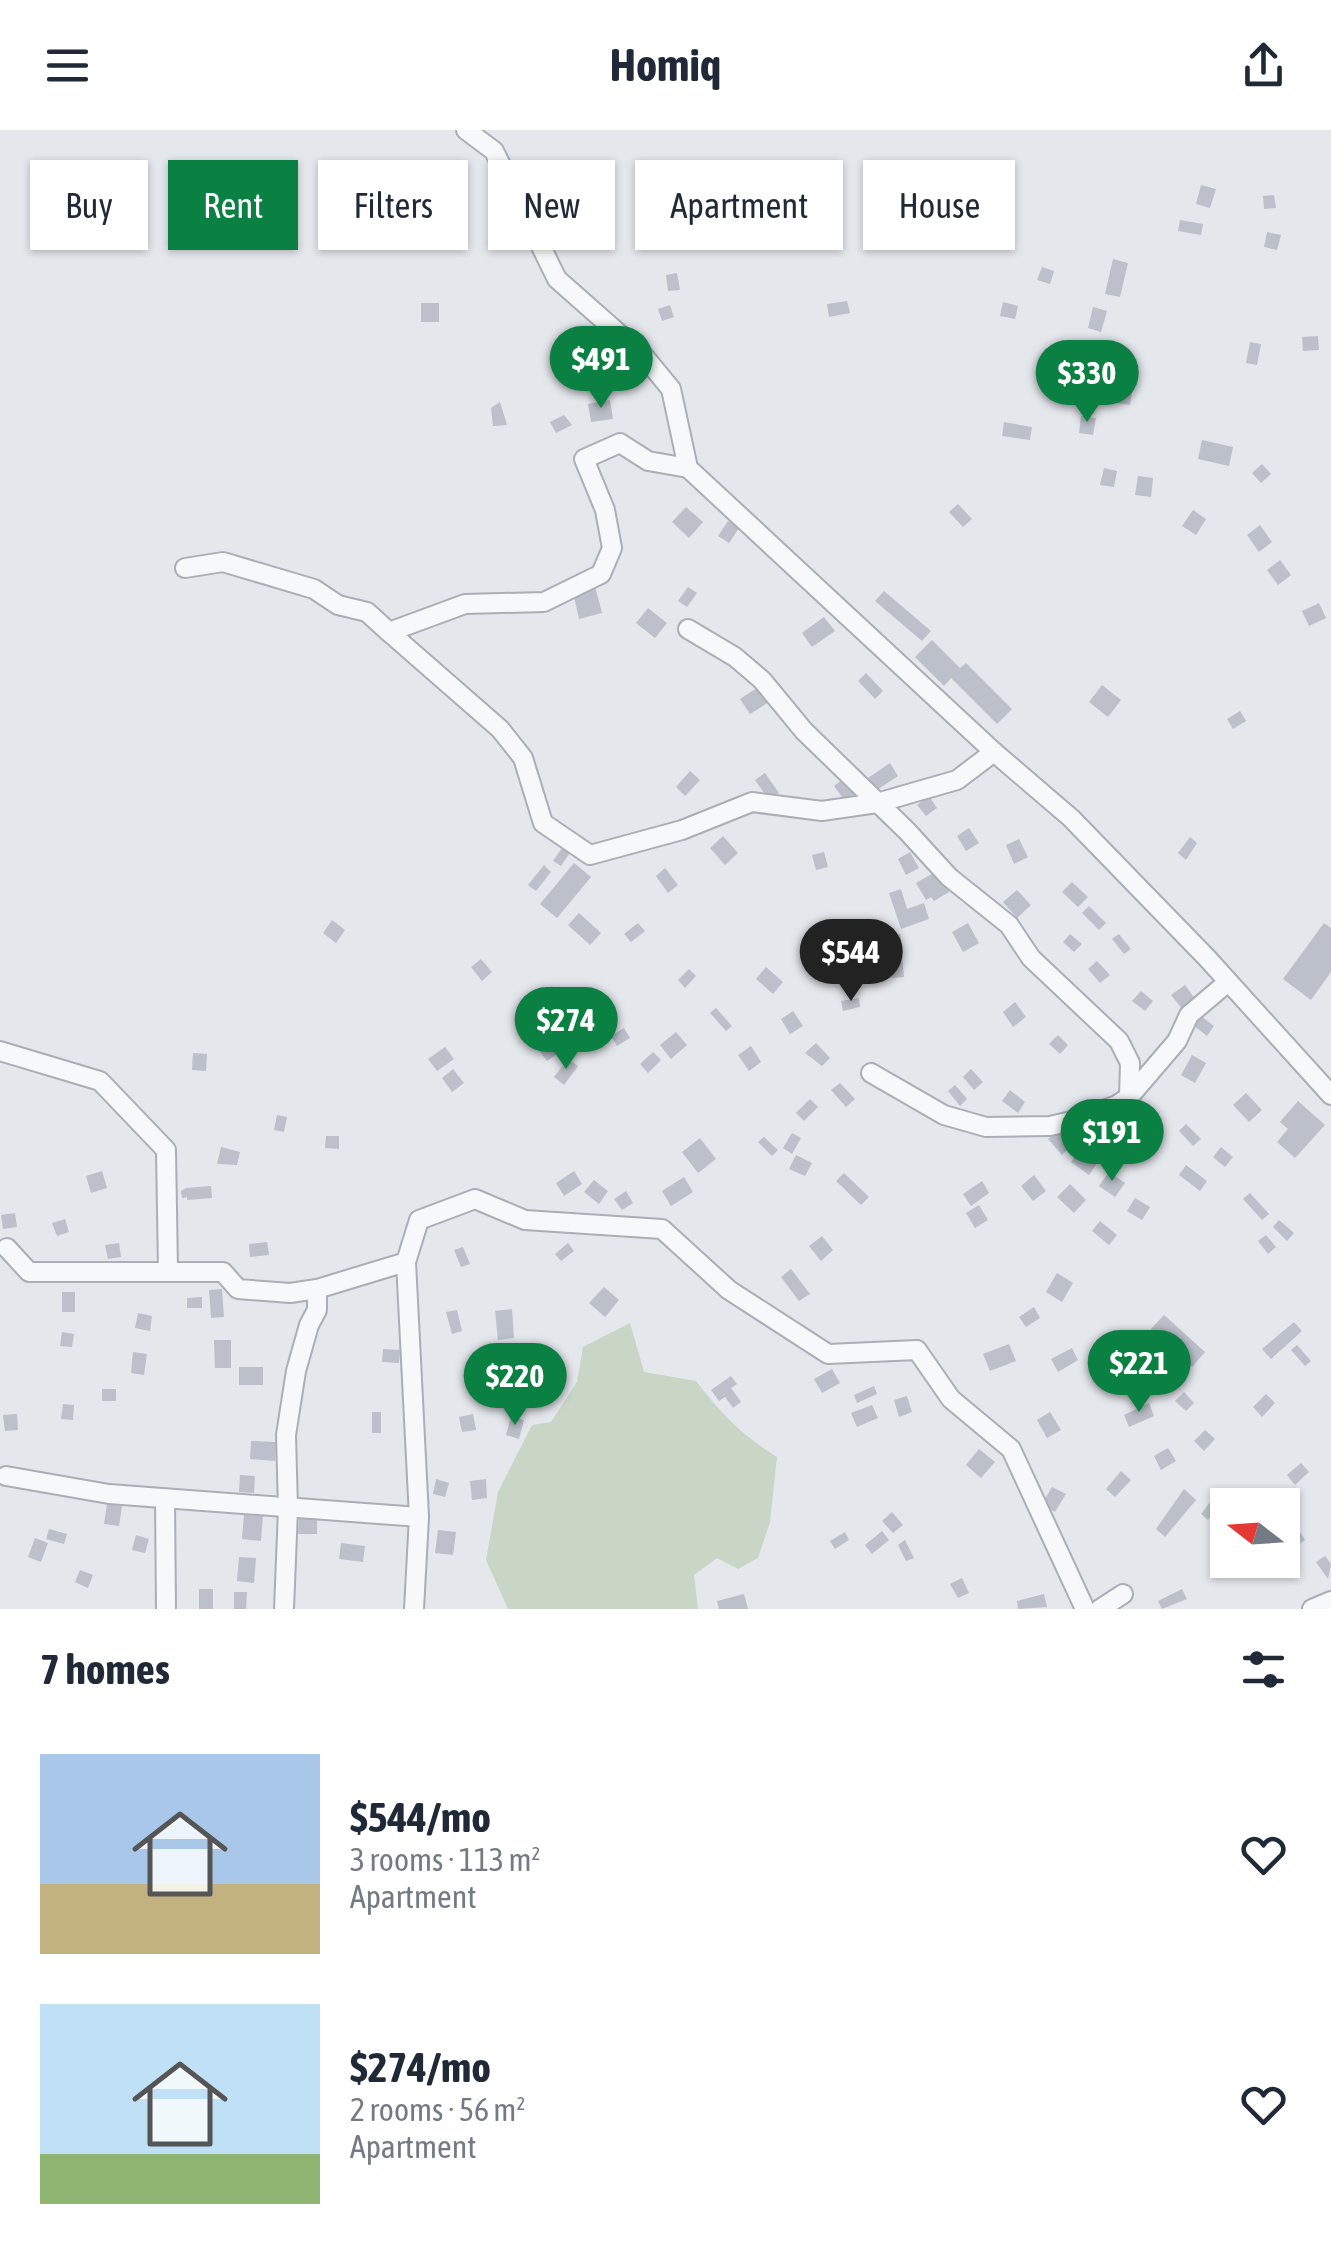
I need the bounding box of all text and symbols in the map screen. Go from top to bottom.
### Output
icon: menu [40,38,95,93]
icon: share [1236,38,1291,93]
text: Homiq [610,39,721,91]
chip: Buy [30,160,148,250]
chip: Rent [168,160,298,250]
chip: Filters [318,160,468,250]
chip: New [488,160,615,250]
chip: Apartment [635,160,843,250]
chip: House [863,160,1015,250]
pin: $491 [542,326,660,411]
text: $491 [572,340,630,377]
pin: $330 [1028,340,1146,425]
text: $330 [1058,354,1116,391]
pin: $544 [792,919,910,1004]
text: $544 [822,933,880,970]
pin: $274 [507,987,625,1072]
text: $274 [537,1001,595,1038]
pin: $191 [1053,1099,1171,1184]
text: $191 [1083,1113,1141,1150]
pin: $221 [1080,1330,1198,1415]
pin: $220 [456,1343,574,1428]
text: $221 [1110,1344,1168,1381]
text: $220 [486,1357,544,1394]
north arrow [1210,1488,1300,1578]
map controls [1210,1488,1300,1578]
icon: filters [1236,1642,1291,1697]
text: 7 homes [40,1645,170,1693]
text: $544/mo [350,1793,491,1841]
icon: home [120,1794,240,1914]
icon: heart [1236,1827,1291,1882]
text: 3 rooms · 113 m² [350,1841,540,1878]
text: Apartment [350,1878,476,1915]
text: $274/mo [350,2043,491,2091]
icon: home [120,2044,240,2164]
icon: heart [1236,2077,1291,2132]
text: 2 rooms · 56 m² [350,2091,525,2128]
text: Apartment [350,2128,476,2165]

